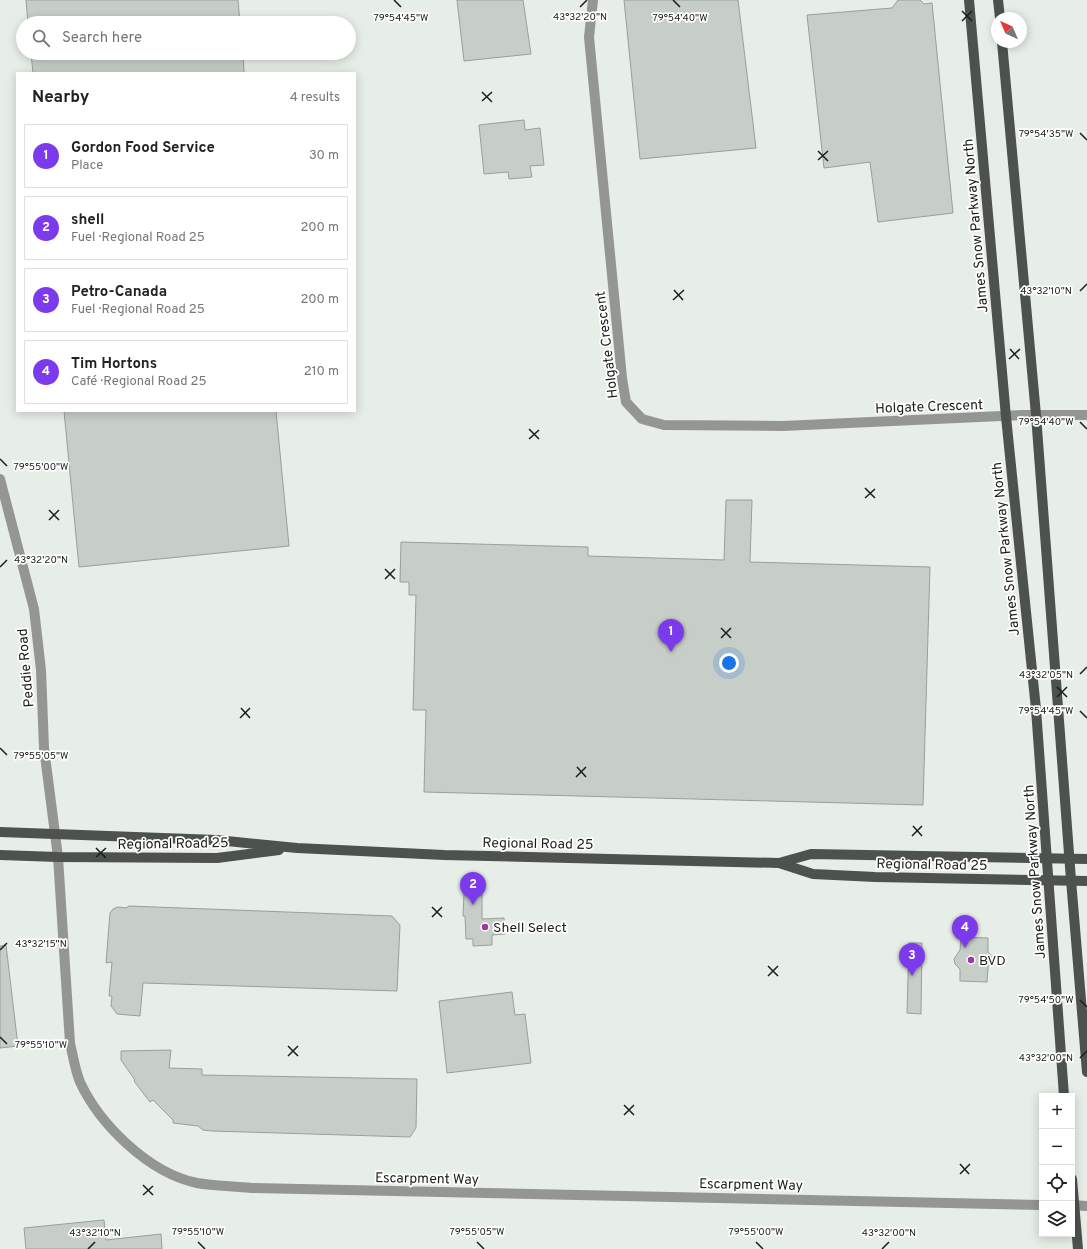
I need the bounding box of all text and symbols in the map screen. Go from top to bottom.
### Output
text: 43°32'20"N [553,11,607,24]
text: 79°54'45"W [374,12,428,25]
text: 79°54'40"W [652,12,708,25]
north arrow [991,12,1027,48]
search box [16,16,356,60]
icon: search [30,27,52,49]
text: Search here [62,29,142,48]
text: Nearby [32,87,89,109]
text: 4 results [290,90,340,106]
text: 79°54'35"W [1019,128,1073,141]
street label: James Snow Parkway North [960,138,993,314]
text: Gordon Food Service [71,139,215,158]
text: 1 [43,148,49,164]
text: 30 m [309,148,339,164]
text: Place [71,158,103,174]
text: shell [71,211,104,230]
text: 2 [42,220,50,236]
text: 200 m [300,220,339,236]
text: Fuel · Regional Road 25 [71,230,205,246]
text: Petro-Canada [71,283,167,302]
text: 43°32'10"N [1020,285,1072,298]
street label: Holgate Crescent [592,290,623,400]
text: 3 [42,292,50,308]
text: 200 m [300,292,339,308]
text: Fuel · Regional Road 25 [71,302,205,318]
text: Tim Hortons [71,355,157,374]
text: 4 [42,364,50,380]
text: 210 m [304,364,339,380]
text: Café · Regional Road 25 [71,374,207,390]
street label: Holgate Crescent [875,397,983,418]
text: 79°54'40"W [1018,416,1074,429]
text: 79°55'00"W [13,461,69,474]
street label: James Snow Parkway North [989,461,1024,637]
text: 43°32'20"N [14,554,68,567]
pin: 1 [658,619,684,652]
street label: Peddie Road [15,628,38,708]
your location [719,653,739,673]
text: 43°32'05"N [1019,669,1073,682]
text: 79°54'45"W [1019,705,1073,718]
text: 79°55'05"W [14,750,68,763]
street label: James Snow Parkway North [1021,784,1050,960]
street label: Regional Road 25 [117,835,229,854]
street label: Regional Road 25 [482,835,594,854]
street label: Regional Road 25 [876,856,988,875]
pin: 2 [460,872,486,905]
pin: 4 [952,915,978,948]
place label: Shell Select [493,920,567,937]
marker: Shell Select [480,922,490,932]
text: 43°32'15"N [15,938,67,951]
pin: 3 [899,943,925,976]
place label: BVD [979,953,1006,970]
marker: BVD [966,955,976,965]
text: 79°54'50"W [1018,994,1074,1007]
text: 79°55'10"W [15,1039,67,1052]
text: 43°32'00"N [1019,1052,1073,1065]
map controls [1039,1093,1075,1237]
button: + [1039,1093,1075,1129]
button: − [1039,1129,1075,1165]
button: locate [1039,1165,1075,1201]
street label: Escarpment Way [375,1170,479,1189]
street label: Escarpment Way [699,1176,803,1195]
button: layers [1039,1201,1075,1237]
text: 79°55'10"W [172,1226,224,1239]
text: 79°55'05"W [450,1226,504,1239]
text: 79°55'00"W [728,1226,784,1239]
text: 43°32'10"N [69,1227,121,1240]
text: 43°32'00"N [862,1227,916,1240]

